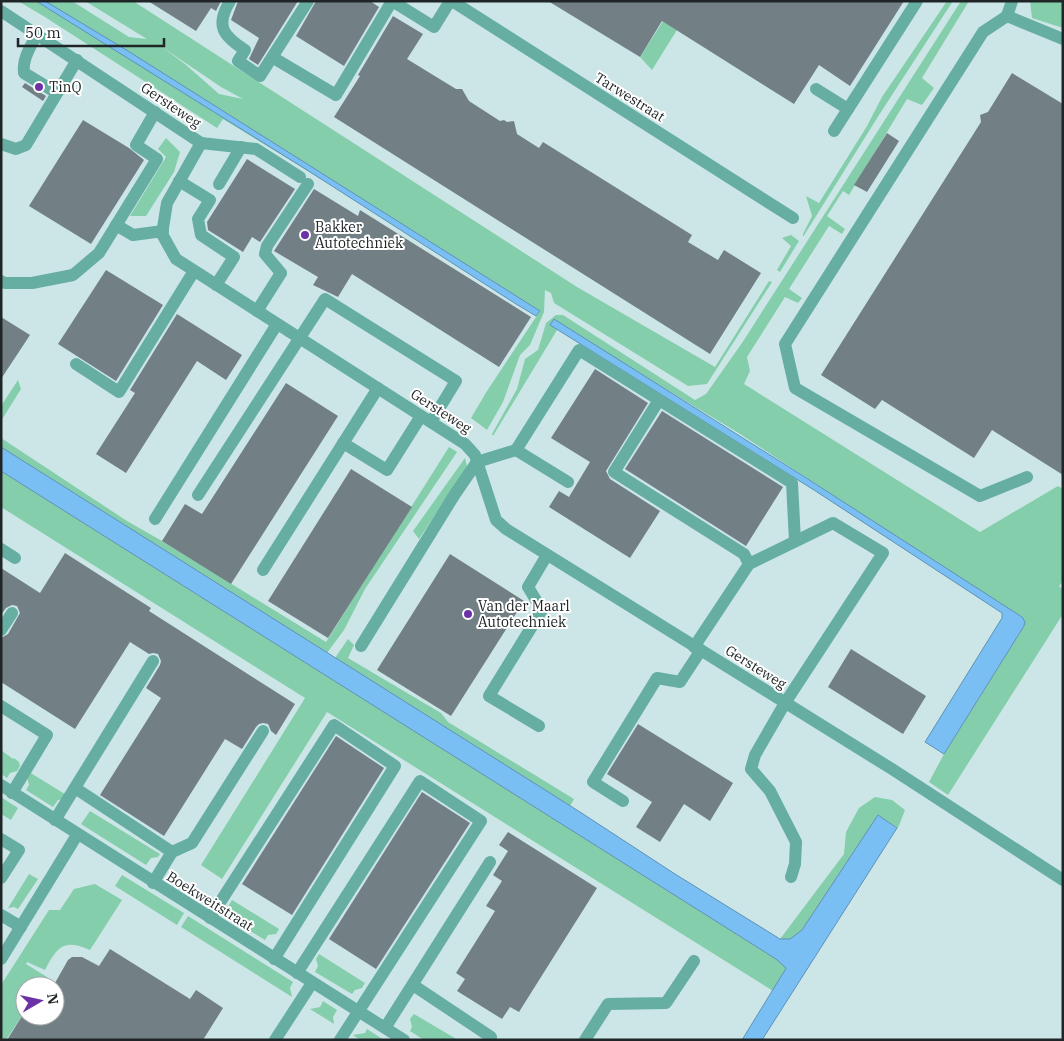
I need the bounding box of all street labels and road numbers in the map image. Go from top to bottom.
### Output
street label: Tarwestraat [592,68,668,126]
street label: Gersteweg [137,78,205,132]
street label: Gersteweg [407,385,475,438]
street label: Gersteweg [722,641,790,693]
street label: Boekweitstraat [163,867,257,935]

